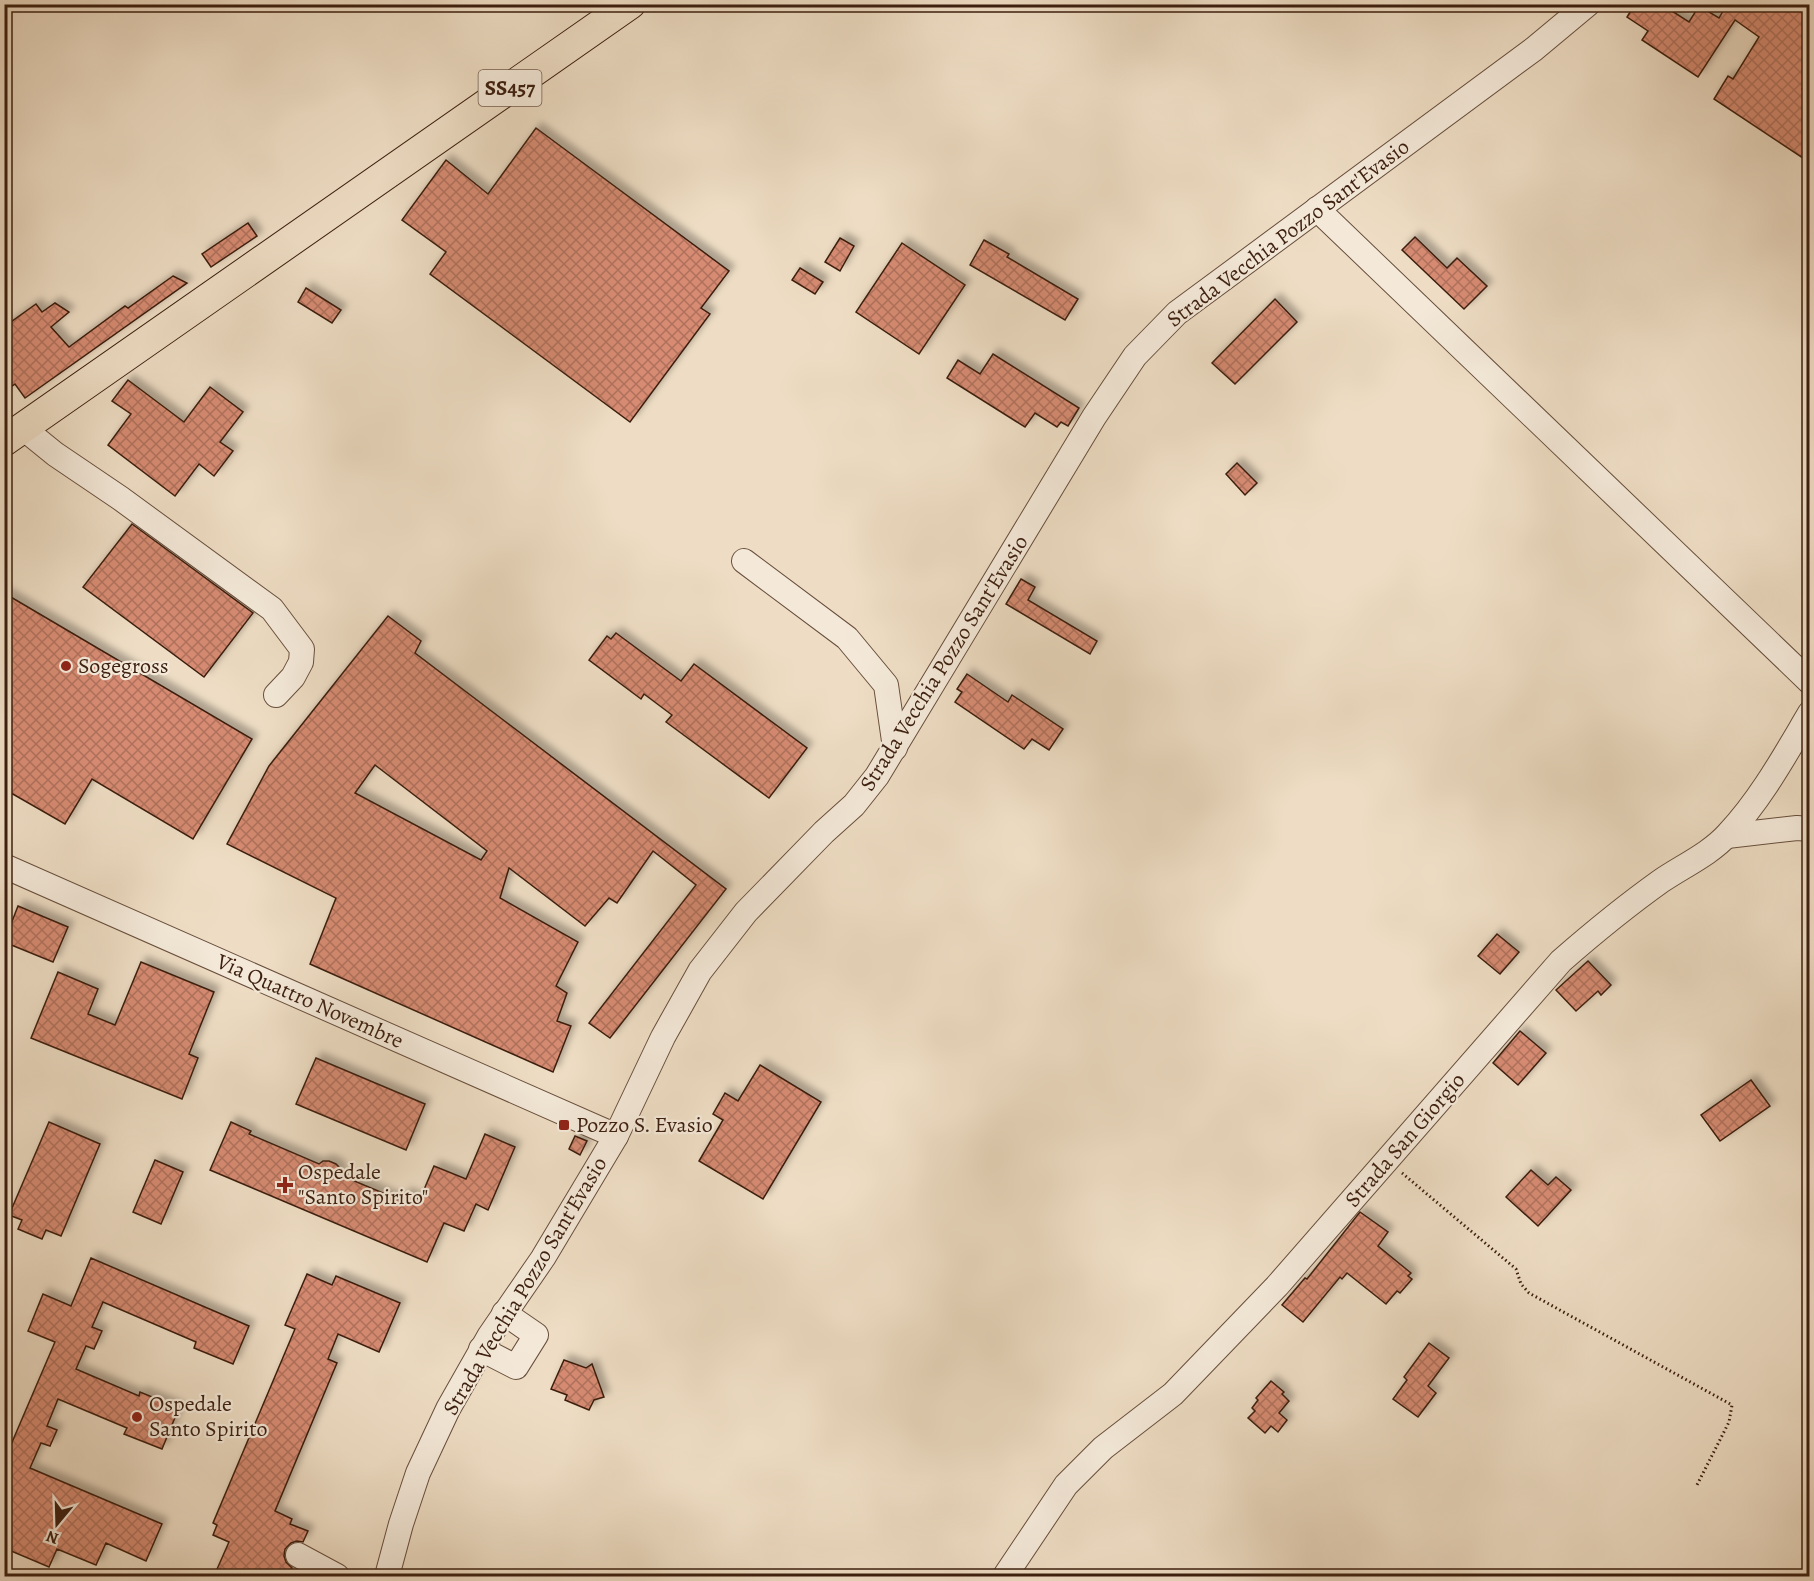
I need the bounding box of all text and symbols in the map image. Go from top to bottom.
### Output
road number: SS457 [478,70,542,106]
street label: Strada Vecchia Pozzo Sant'Evasio [1161,132,1416,334]
street label: Strada Vecchia Pozzo Sant'Evasio [853,529,1035,797]
place label: Sogegross [78,651,169,681]
marker: Sogegross [59,659,73,673]
street label: Via Quattro Novembre [211,946,408,1056]
street label: Strada San Giorgio [1338,1066,1472,1214]
place label: Pozzo S. Evasio [576,1110,713,1140]
marker: Pozzo S. Evasio [557,1118,571,1132]
street label: Strada Vecchia Pozzo Sant'Evasio [436,1151,614,1421]
place label: Ospedale "Santo Spirito" [298,1157,428,1212]
marker: Ospedale "Santo Spirito" [276,1176,294,1194]
place label: Ospedale Santo Spirito [149,1389,267,1444]
marker: Ospedale Santo Spirito [130,1410,144,1424]
north arrow [27,1494,87,1554]
text: N [43,1525,62,1550]

